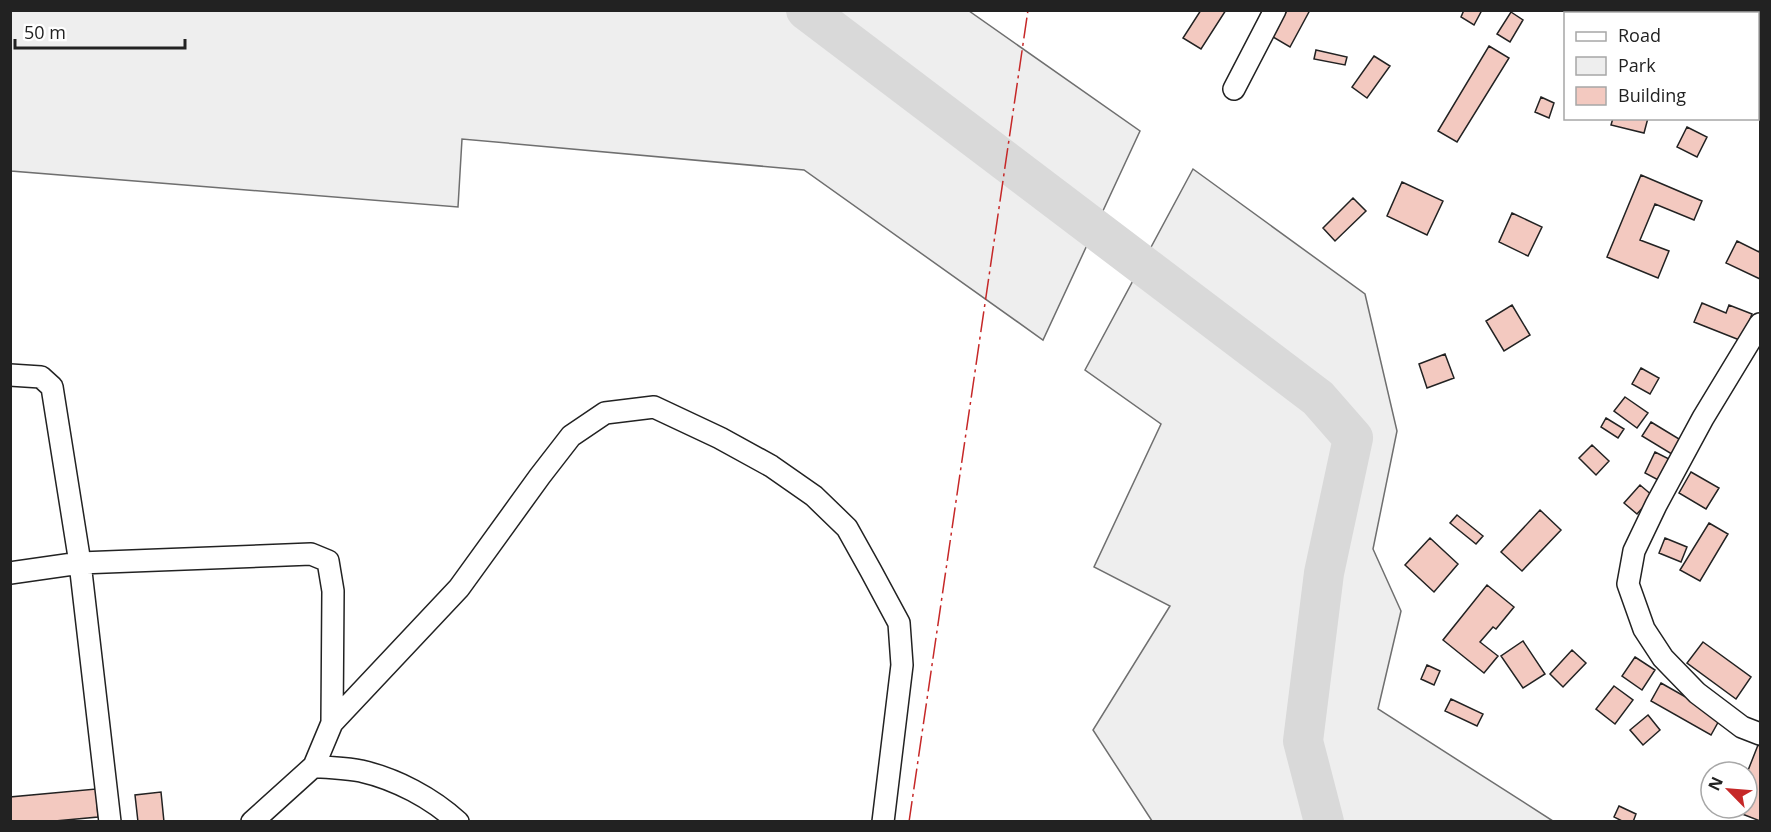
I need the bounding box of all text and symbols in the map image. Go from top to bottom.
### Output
scale bar [15,12,184,50]
legend [1564,12,1759,120]
text: 50 m [24,20,66,44]
text: Road [1618,23,1661,47]
text: Park [1618,53,1656,77]
text: Building [1618,83,1686,107]
north arrow [1699,760,1759,820]
text: N [1703,773,1728,794]

